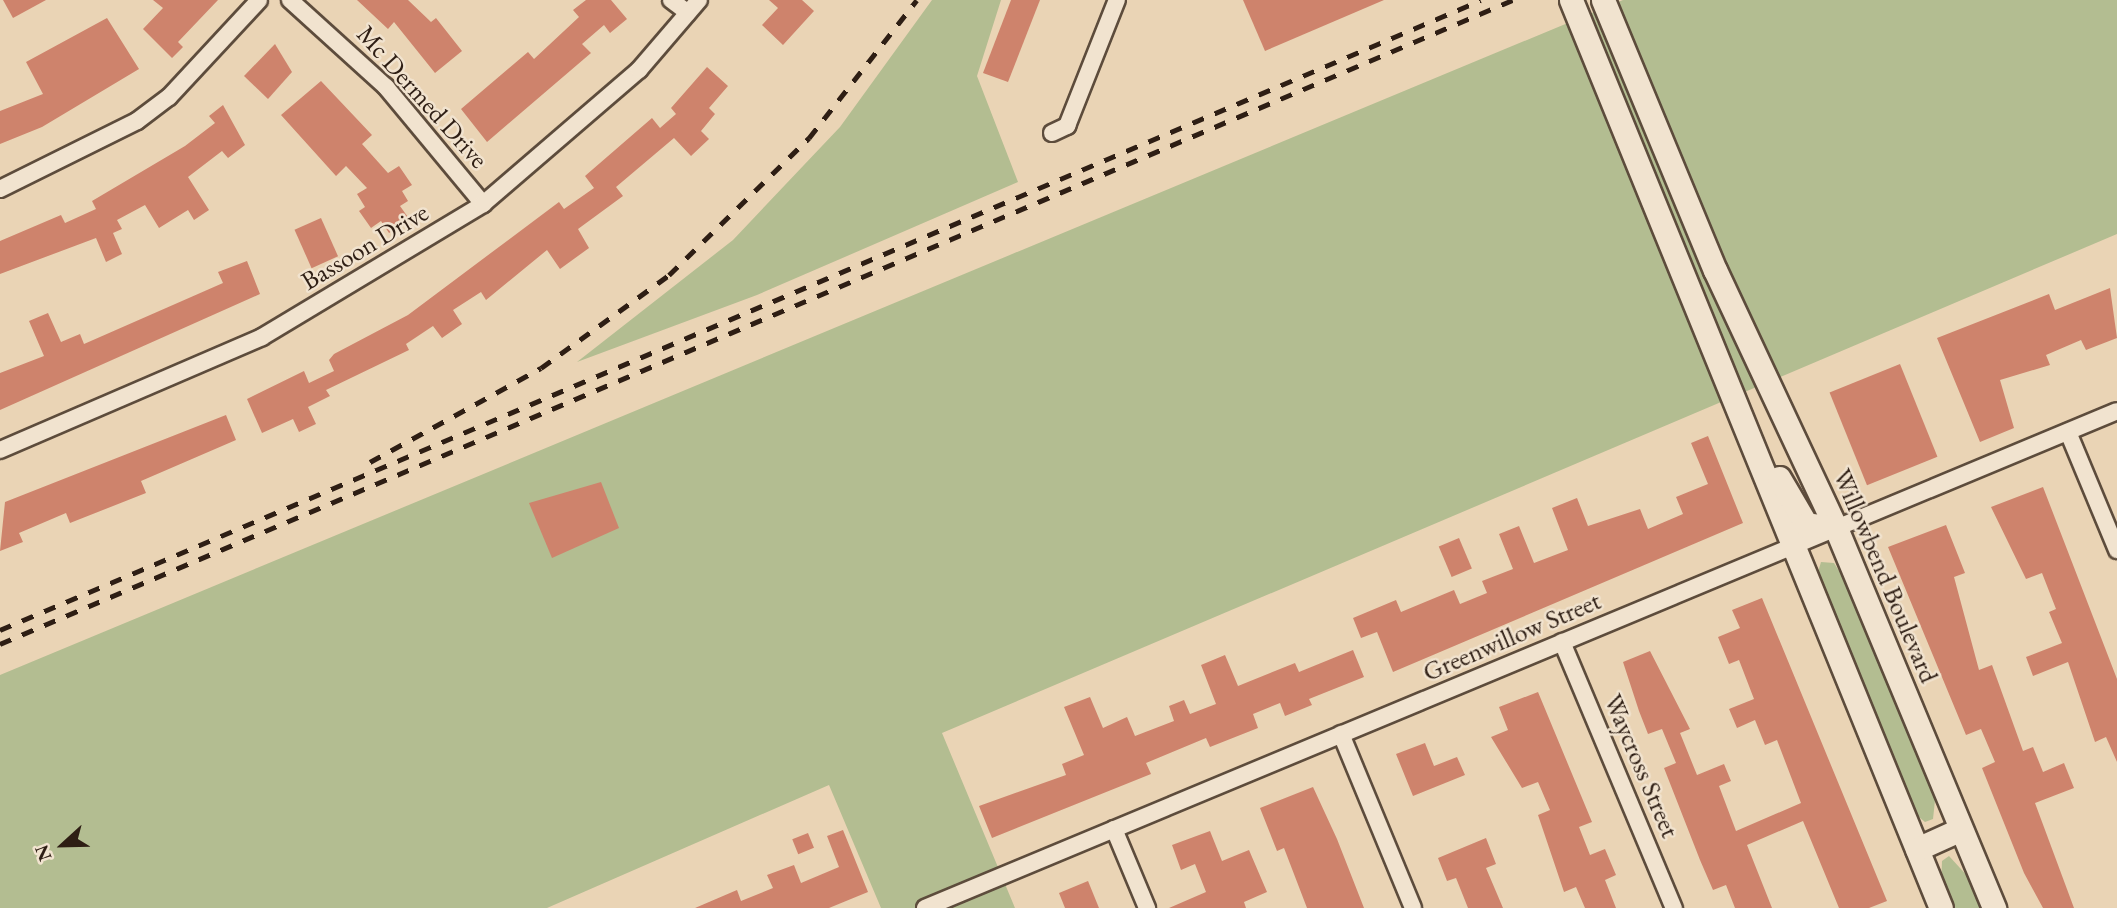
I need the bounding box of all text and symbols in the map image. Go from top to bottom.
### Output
street label: Mc Dermed Drive [350,19,494,175]
street label: Bassoon Drive [296,197,434,297]
street label: Willowbend Boulevard [1826,464,1944,688]
street label: Greenwillow Street [1418,586,1606,688]
street label: Waycross Street [1597,690,1685,842]
north arrow [28,810,98,880]
text: N [29,841,58,865]

